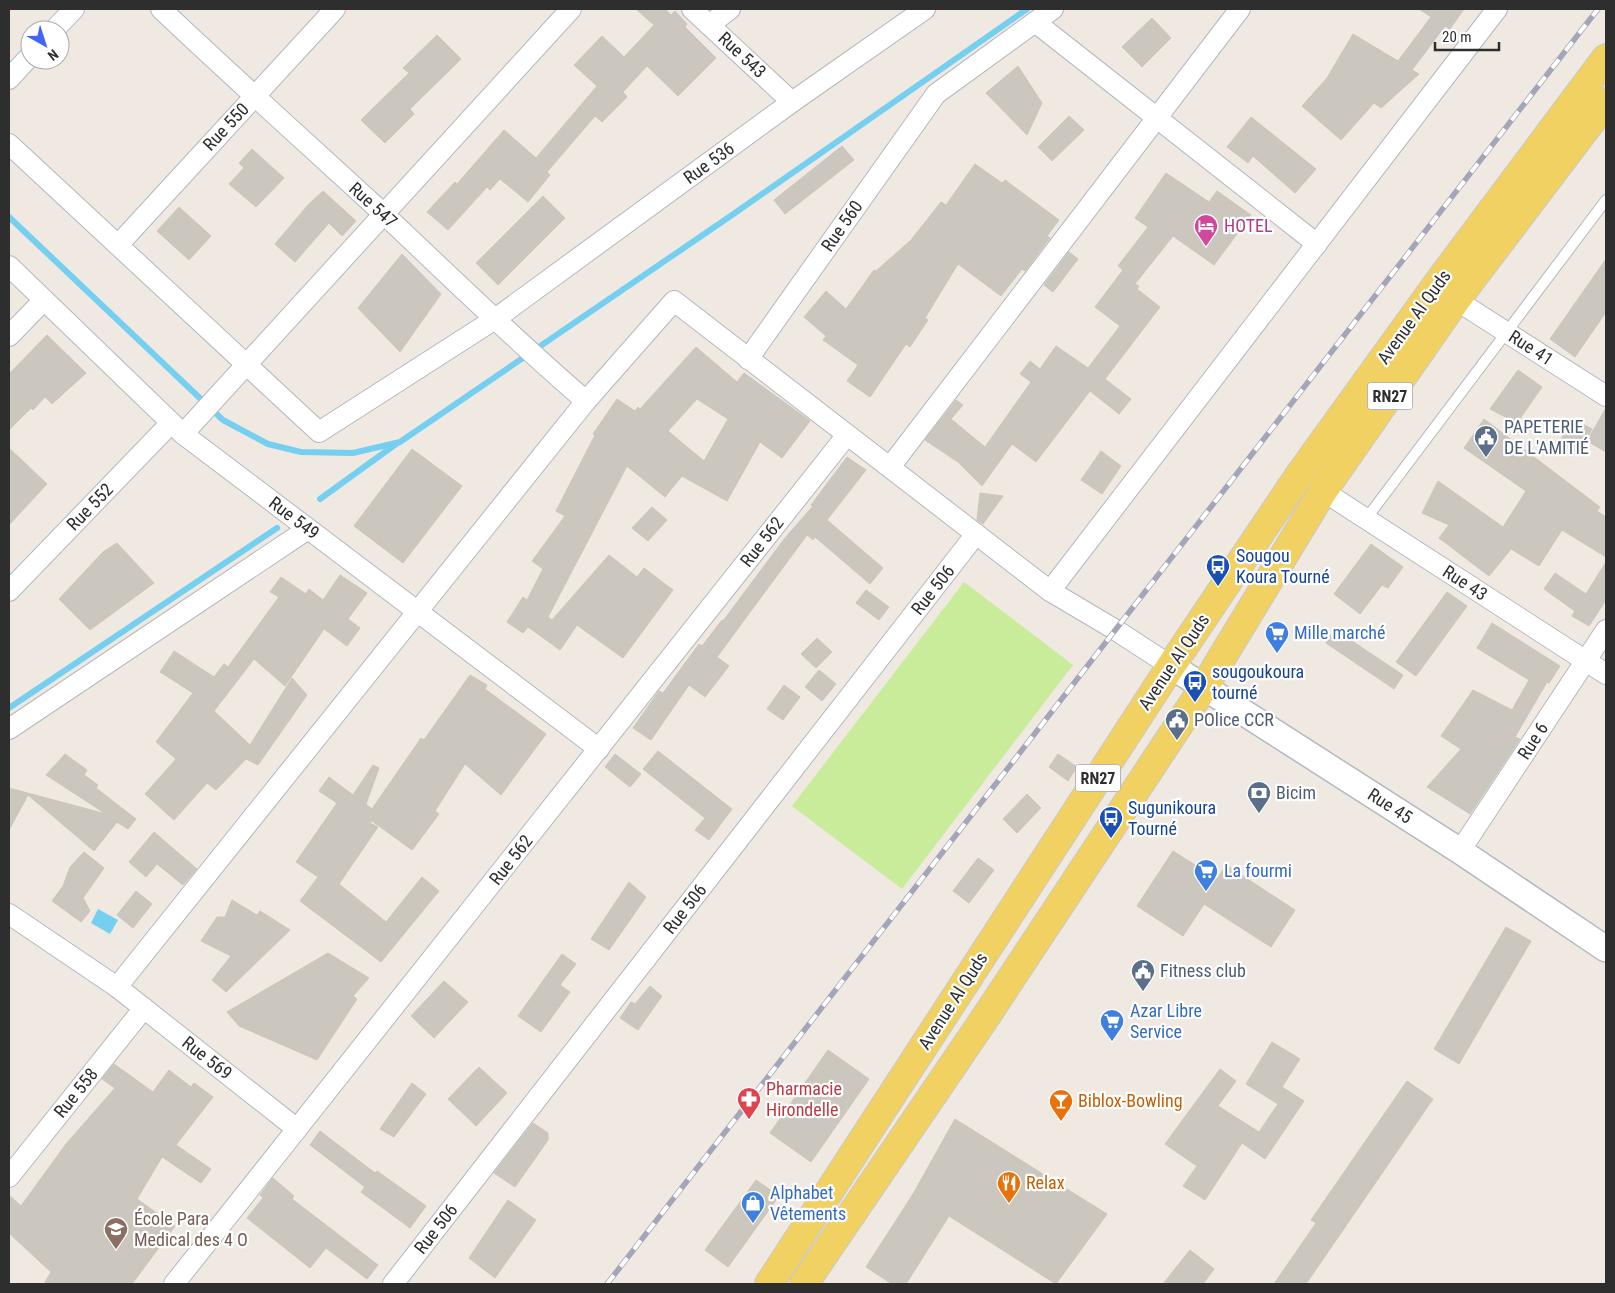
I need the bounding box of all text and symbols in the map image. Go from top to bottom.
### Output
north arrow [20,20,70,70]
scale bar [1435,20,1499,52]
street label: Rue 543 [714,27,771,82]
text: 20 m [1442,28,1472,46]
text: N [45,46,62,64]
street label: Rue 550 [198,98,253,155]
street label: Rue 536 [679,137,738,188]
street label: Rue 547 [345,178,402,232]
street label: Rue 560 [817,196,867,255]
hotel icon: HOTEL [1193,213,1219,247]
place label: HOTEL [1224,215,1273,236]
street label: Avenue Al Quds [1372,266,1455,368]
street label: Rue 41 [1505,326,1557,370]
road number: RN27 [1368,382,1412,410]
place label: PAPETERIE DE L'AMITIÉ [1504,416,1589,458]
public building icon: PAPETERIE DE L'AMITIÉ [1473,424,1499,458]
street label: Rue 552 [62,479,117,535]
street label: Rue 549 [265,492,324,543]
street label: Rue 562 [736,512,788,571]
place label: Sougou Koura Tourné [1236,545,1330,587]
bus stop icon: Sougou Koura Tourné [1205,553,1231,587]
street label: Rue 506 [907,561,959,619]
street label: Rue 43 [1439,561,1491,605]
street label: Avenue Al Quds [1134,610,1213,714]
supermarket icon: Mille marché [1264,620,1290,654]
place label: Mille marché [1294,622,1386,643]
place label: sougoukoura tourné [1212,661,1304,703]
bus stop icon: sougoukoura tourné [1182,669,1208,703]
public building icon: POlice CCR [1164,707,1190,741]
place label: POlice CCR [1194,709,1274,730]
street label: Rue 6 [1513,718,1552,763]
road number: RN27 [1076,764,1120,791]
bank icon: Bicim [1246,780,1272,814]
place label: Bicim [1276,782,1316,803]
street label: Rue 45 [1364,784,1416,828]
place label: Sugunikoura Tourné [1128,797,1216,839]
bus stop icon: Sugunikoura Tourné [1098,805,1124,839]
street label: Rue 562 [485,830,537,889]
supermarket icon: La fourmi [1193,858,1219,892]
place label: La fourmi [1224,860,1292,881]
street label: Rue 506 [659,880,711,938]
street label: Avenue Al Quds [913,948,992,1053]
public building icon: Fitness club [1130,958,1156,992]
place label: Fitness club [1160,960,1246,981]
place label: Azar Libre Service [1130,1000,1202,1042]
supermarket icon: Azar Libre Service [1099,1008,1125,1042]
street label: Rue 569 [178,1032,236,1084]
street label: Rue 558 [49,1064,102,1122]
place label: Pharmacie Hirondelle [766,1078,842,1120]
pharmacy icon: Pharmacie Hirondelle [736,1086,762,1120]
bar icon: Biblox-Bowling [1048,1088,1074,1122]
place label: Biblox-Bowling [1078,1090,1183,1111]
restaurant icon: Relax [996,1170,1022,1204]
place label: Relax [1026,1172,1065,1193]
place label: Alphabet Vêtements [770,1182,846,1224]
shop icon: Alphabet Vêtements [740,1190,766,1224]
street label: Rue 506 [410,1200,462,1258]
place label: École Para Medical des 4 O [134,1208,248,1250]
school or university icon: École Para Medical des 4 O [103,1216,129,1250]

